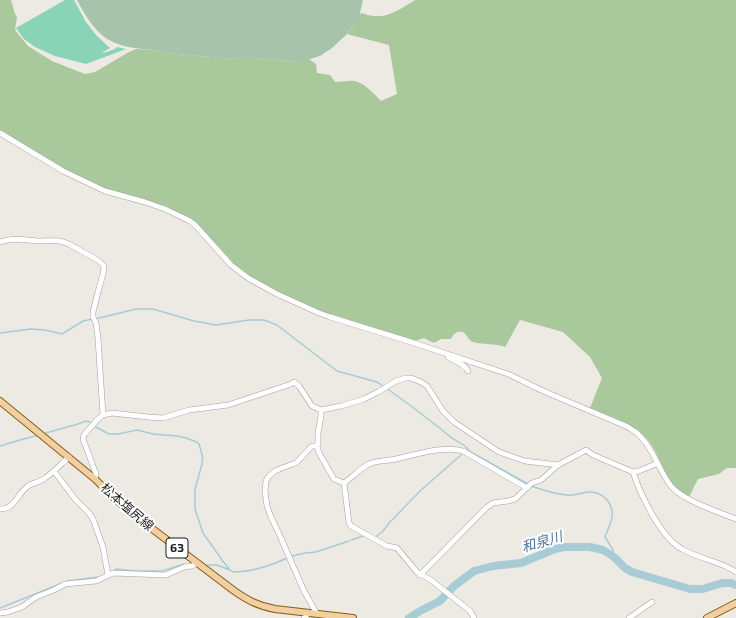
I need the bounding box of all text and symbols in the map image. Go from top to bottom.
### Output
street label: 松本塩尻線 [97,480,157,534]
water label: 和泉川 [519,528,565,556]
road number: 63 [166,538,188,558]

